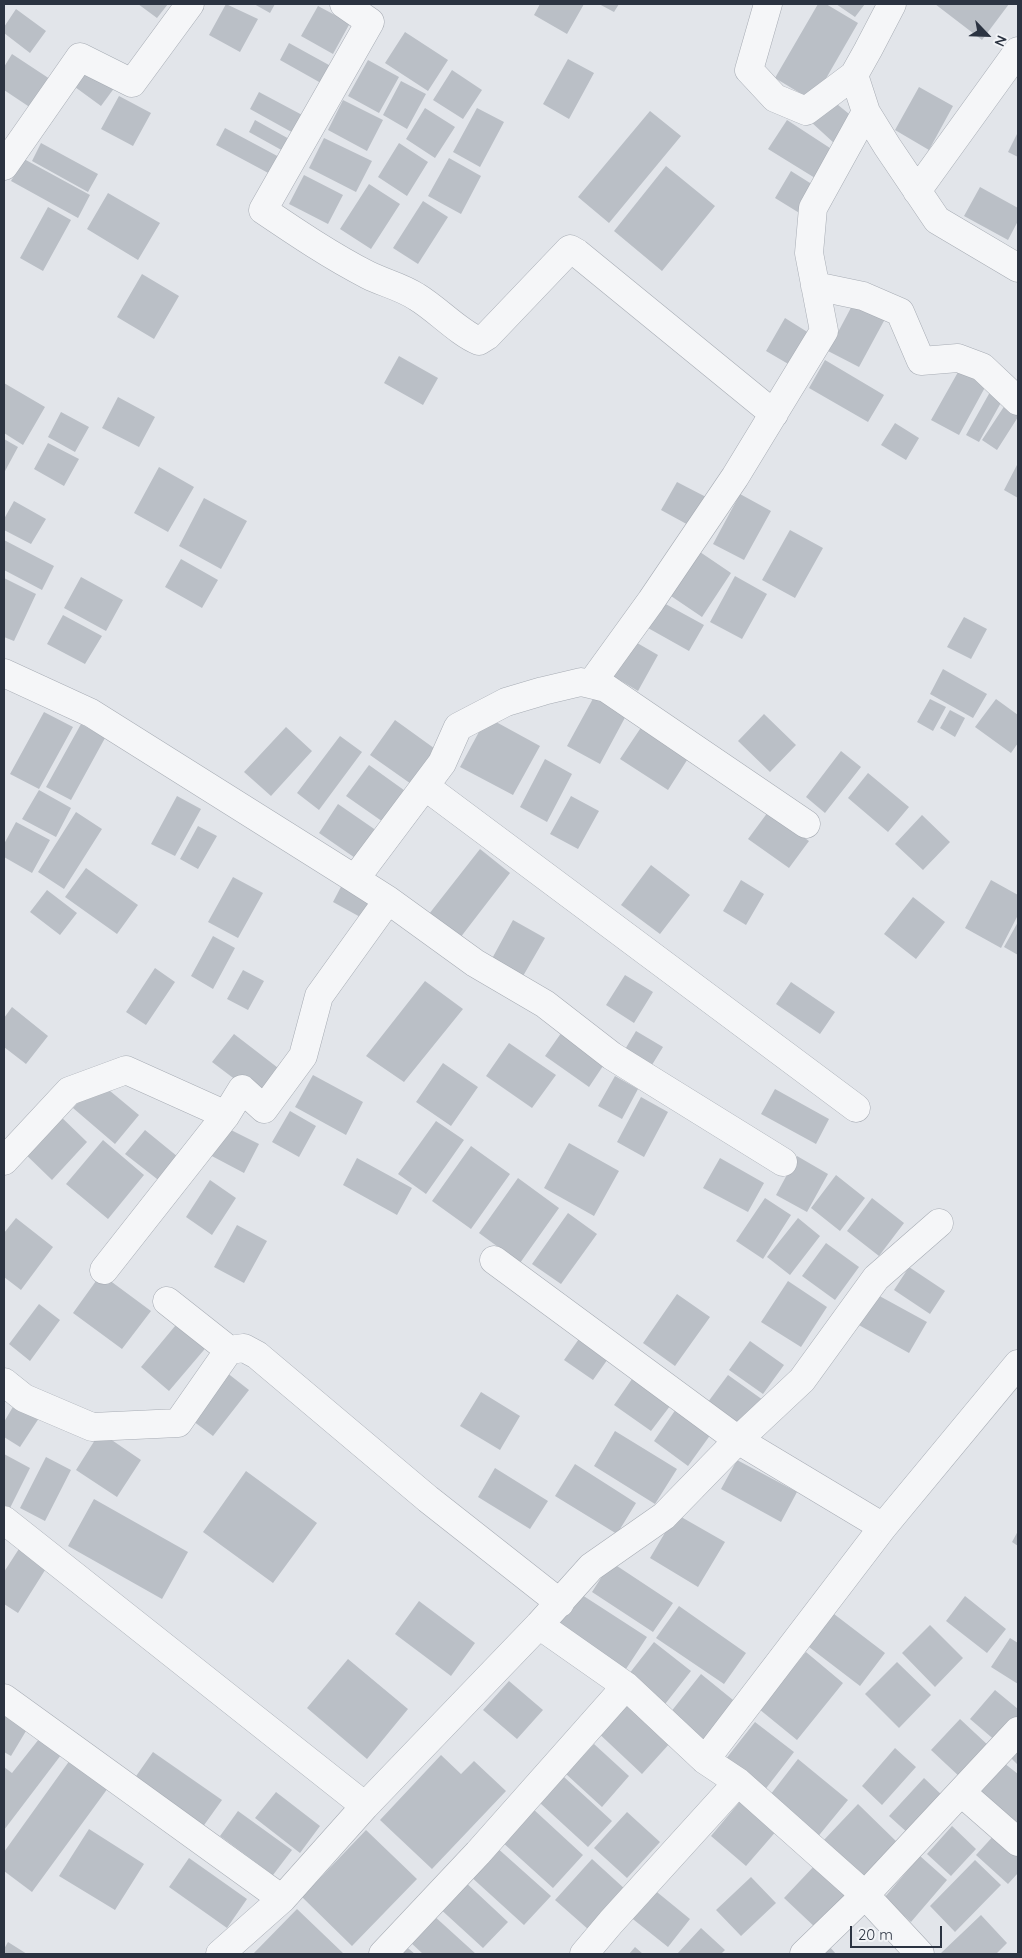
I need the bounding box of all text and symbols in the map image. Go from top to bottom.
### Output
north arrow [962,10,1012,60]
text: N [990,33,1011,49]
scale bar [852,1916,944,1948]
text: 20 m [858,1925,893,1944]

